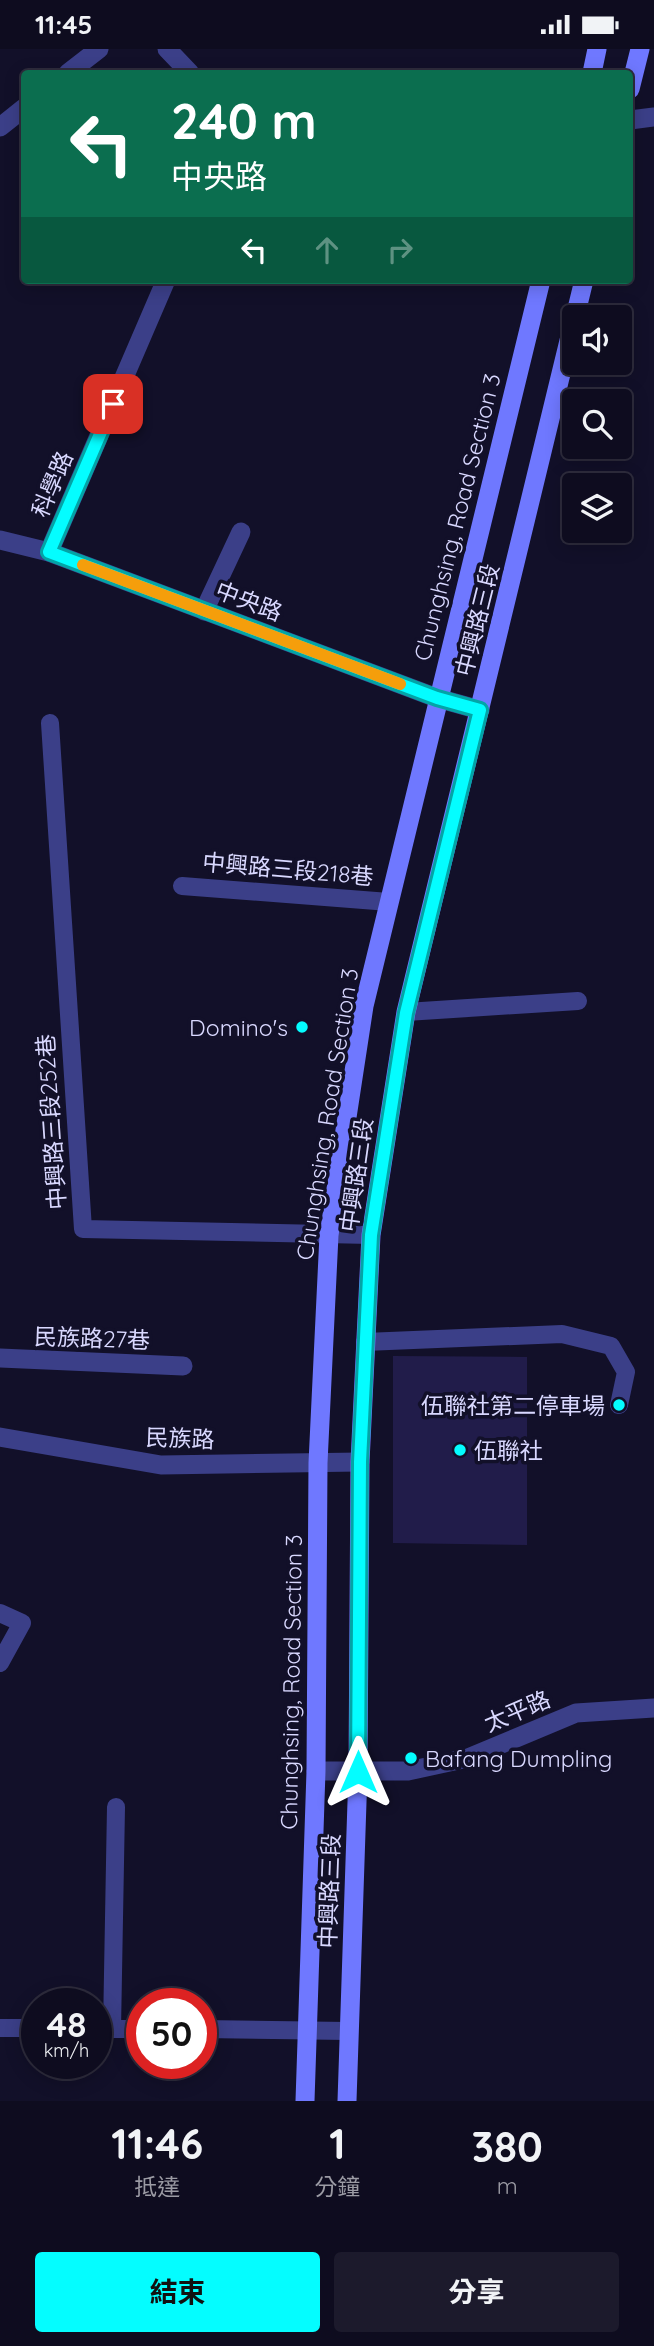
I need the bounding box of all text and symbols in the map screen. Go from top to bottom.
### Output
text: 11:45 [35,8,93,41]
text: 240 m [171,90,317,151]
icon: left [56,98,147,189]
text: 中央路 [171,156,267,196]
icon: left [235,231,273,269]
icon: ahead [308,231,346,269]
icon: right [381,231,419,269]
map controls [562,305,632,543]
button: sound [562,305,632,375]
street label: Chunghsing, Road Section 3 [407,370,507,664]
pin [83,374,143,434]
icon: arrive [94,385,132,423]
button: search [562,389,632,459]
street label: 科學路 [25,447,79,521]
button: layers [562,473,632,543]
street label: 中興路三段 [449,561,505,679]
street label: 中央路 [212,575,286,627]
street label: 中興路三段218巷 [201,847,375,891]
street label: Chunghsing, Road Section 3 [290,966,364,1262]
place label: Domino's [189,1013,288,1042]
marker: Domino's [294,1019,310,1035]
street label: 中興路三段252巷 [30,1033,72,1211]
street label: 中興路三段 [334,1116,378,1234]
street label: 民族路27巷 [33,1321,151,1355]
place label: 伍聯社第二停車場 [421,1391,605,1420]
marker: 伍聯社第二停車場 [611,1397,627,1413]
street label: 民族路 [145,1422,215,1454]
place label: 伍聯社 [474,1436,543,1465]
marker: 伍聯社 [452,1442,468,1458]
street label: Chunghsing, Road Section 3 [274,1534,308,1830]
street label: 太平路 [480,1684,554,1738]
position arrow [321,1735,395,1809]
place label: Bafang Dumpling [425,1744,612,1773]
marker: Bafang Dumpling [403,1750,419,1766]
street label: 中興路三段 [313,1833,345,1949]
speed limit sign: 50 [126,1988,217,2079]
text: 48 [47,2002,86,2046]
text: km/h [44,2039,89,2062]
text: 11:46 [111,2117,203,2170]
text: 1 [329,2117,346,2170]
text: 380 [472,2120,543,2173]
text: m [497,2171,518,2200]
text: 抵達 [134,2172,180,2201]
text: 分鐘 [314,2172,360,2201]
button: 結束 [35,2252,320,2332]
button: 分享 [334,2252,619,2332]

